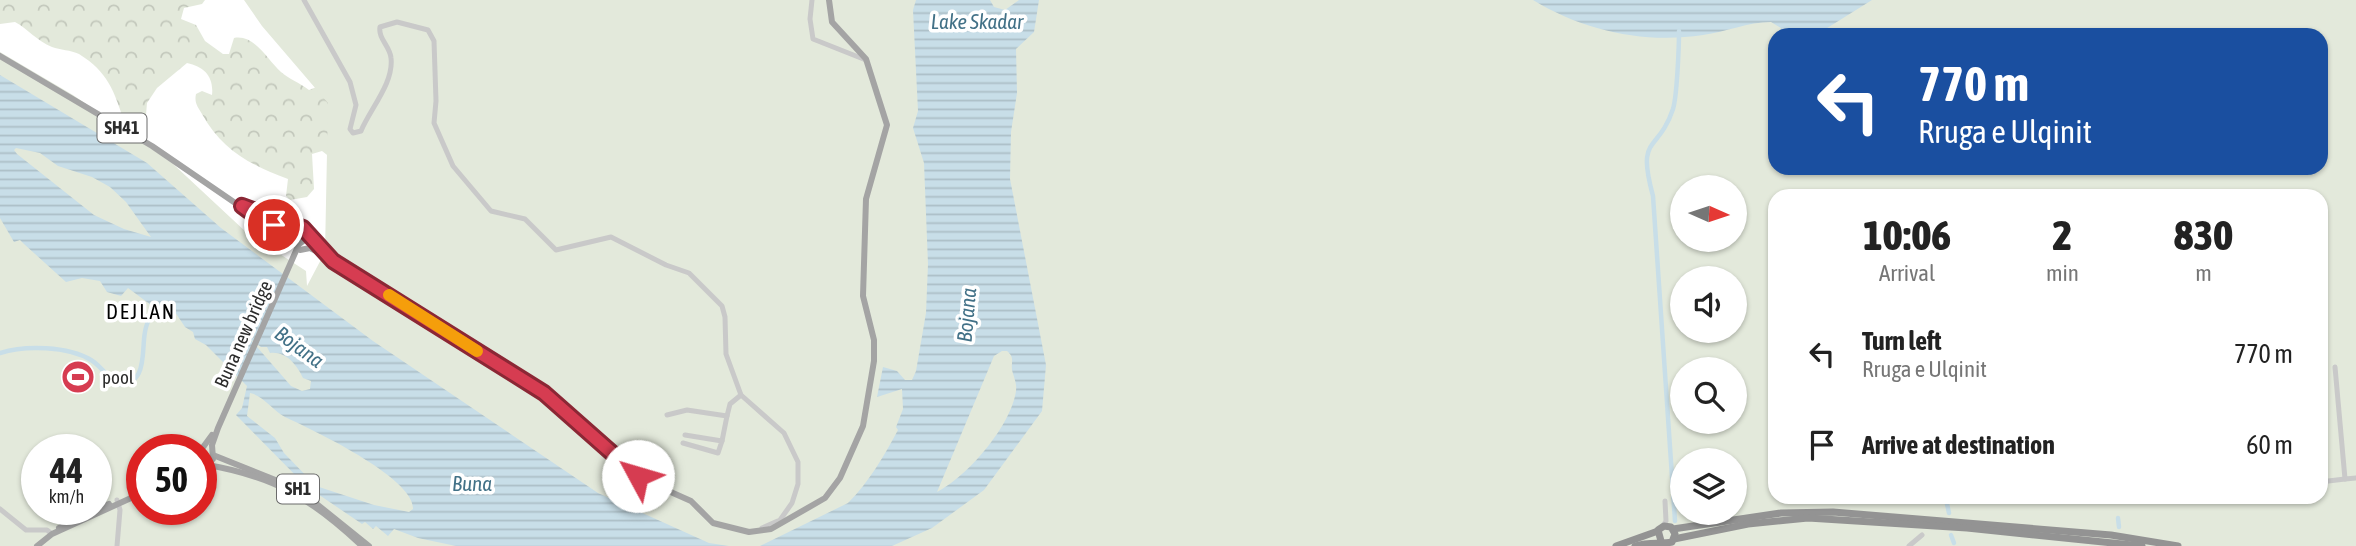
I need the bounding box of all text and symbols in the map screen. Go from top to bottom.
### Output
water label: Lake Skadar [931,9,1024,33]
text: 770 m [1918,55,2029,111]
icon: left [1803,56,1894,147]
road number: SH41 [97,113,146,142]
text: Rruga e Ulqinit [1918,113,2092,150]
north arrow [1670,175,1746,252]
map controls [1670,175,1747,525]
pin [244,195,304,255]
icon: arrive [255,206,293,244]
text: 10:06 [1863,211,1951,259]
text: 2 [2053,211,2072,259]
text: 830 [2174,211,2233,259]
text: Arrival [1879,260,1935,286]
text: min [2046,260,2079,286]
text: m [2195,260,2212,286]
button: sound [1670,266,1747,343]
street label: Buna new bridge [210,277,276,391]
water label: Bojana [952,287,980,343]
district label: DEJLAN [106,299,176,323]
water label: Bojana [271,321,329,372]
text: Turn left [1862,326,1942,356]
icon: left [1803,335,1841,373]
text: 770 m [2234,339,2293,369]
text: Rruga e Ulqinit [1862,356,1987,382]
button: search [1670,357,1747,434]
sports icon: pool [59,358,97,396]
place label: pool [102,366,134,388]
icon: arrive [1803,426,1841,464]
text: Arrive at destination [1862,430,2055,460]
text: 60 m [2246,430,2293,460]
speed limit sign: 50 [126,434,217,525]
position arrow [601,439,675,513]
button: layers [1670,448,1747,525]
text: 44 [50,450,83,490]
water label: Buna [452,471,492,495]
road number: SH1 [277,475,319,504]
text: km/h [49,486,84,507]

